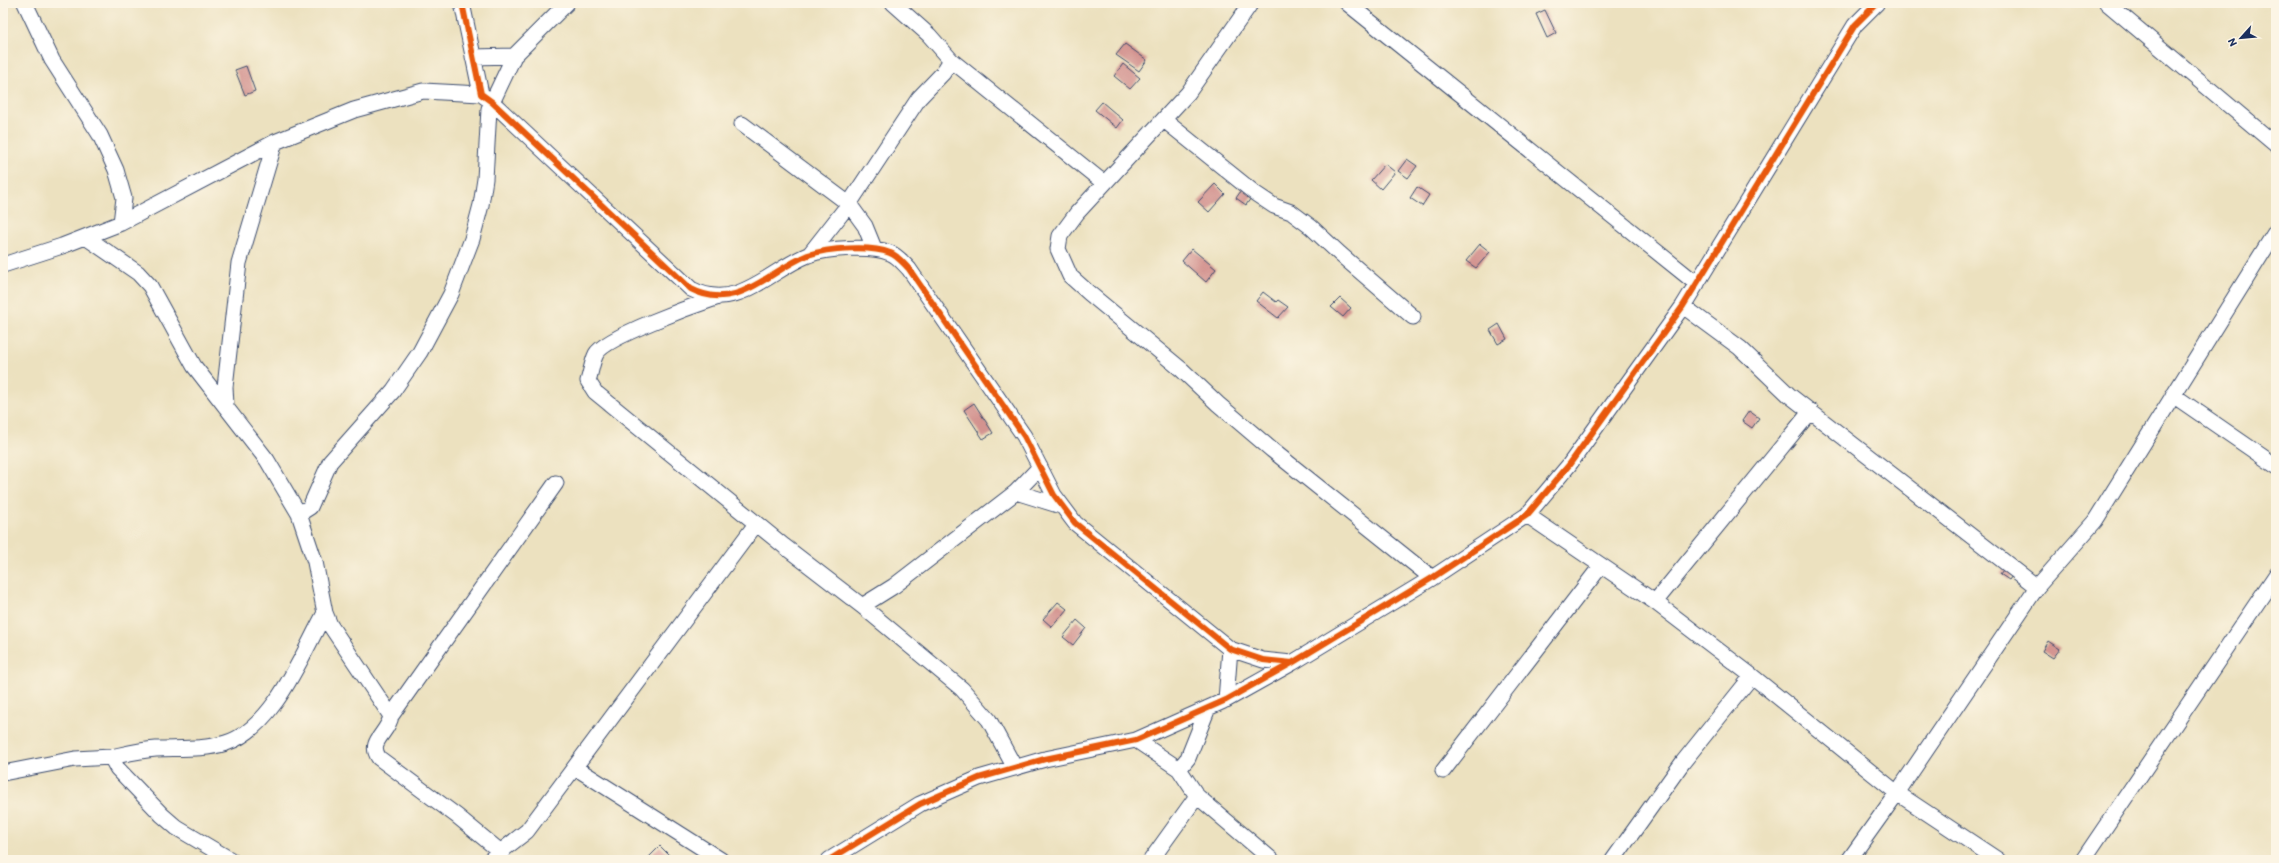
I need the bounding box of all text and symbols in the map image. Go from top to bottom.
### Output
north arrow [2221,18,2261,58]
text: N [2225,36,2240,49]

